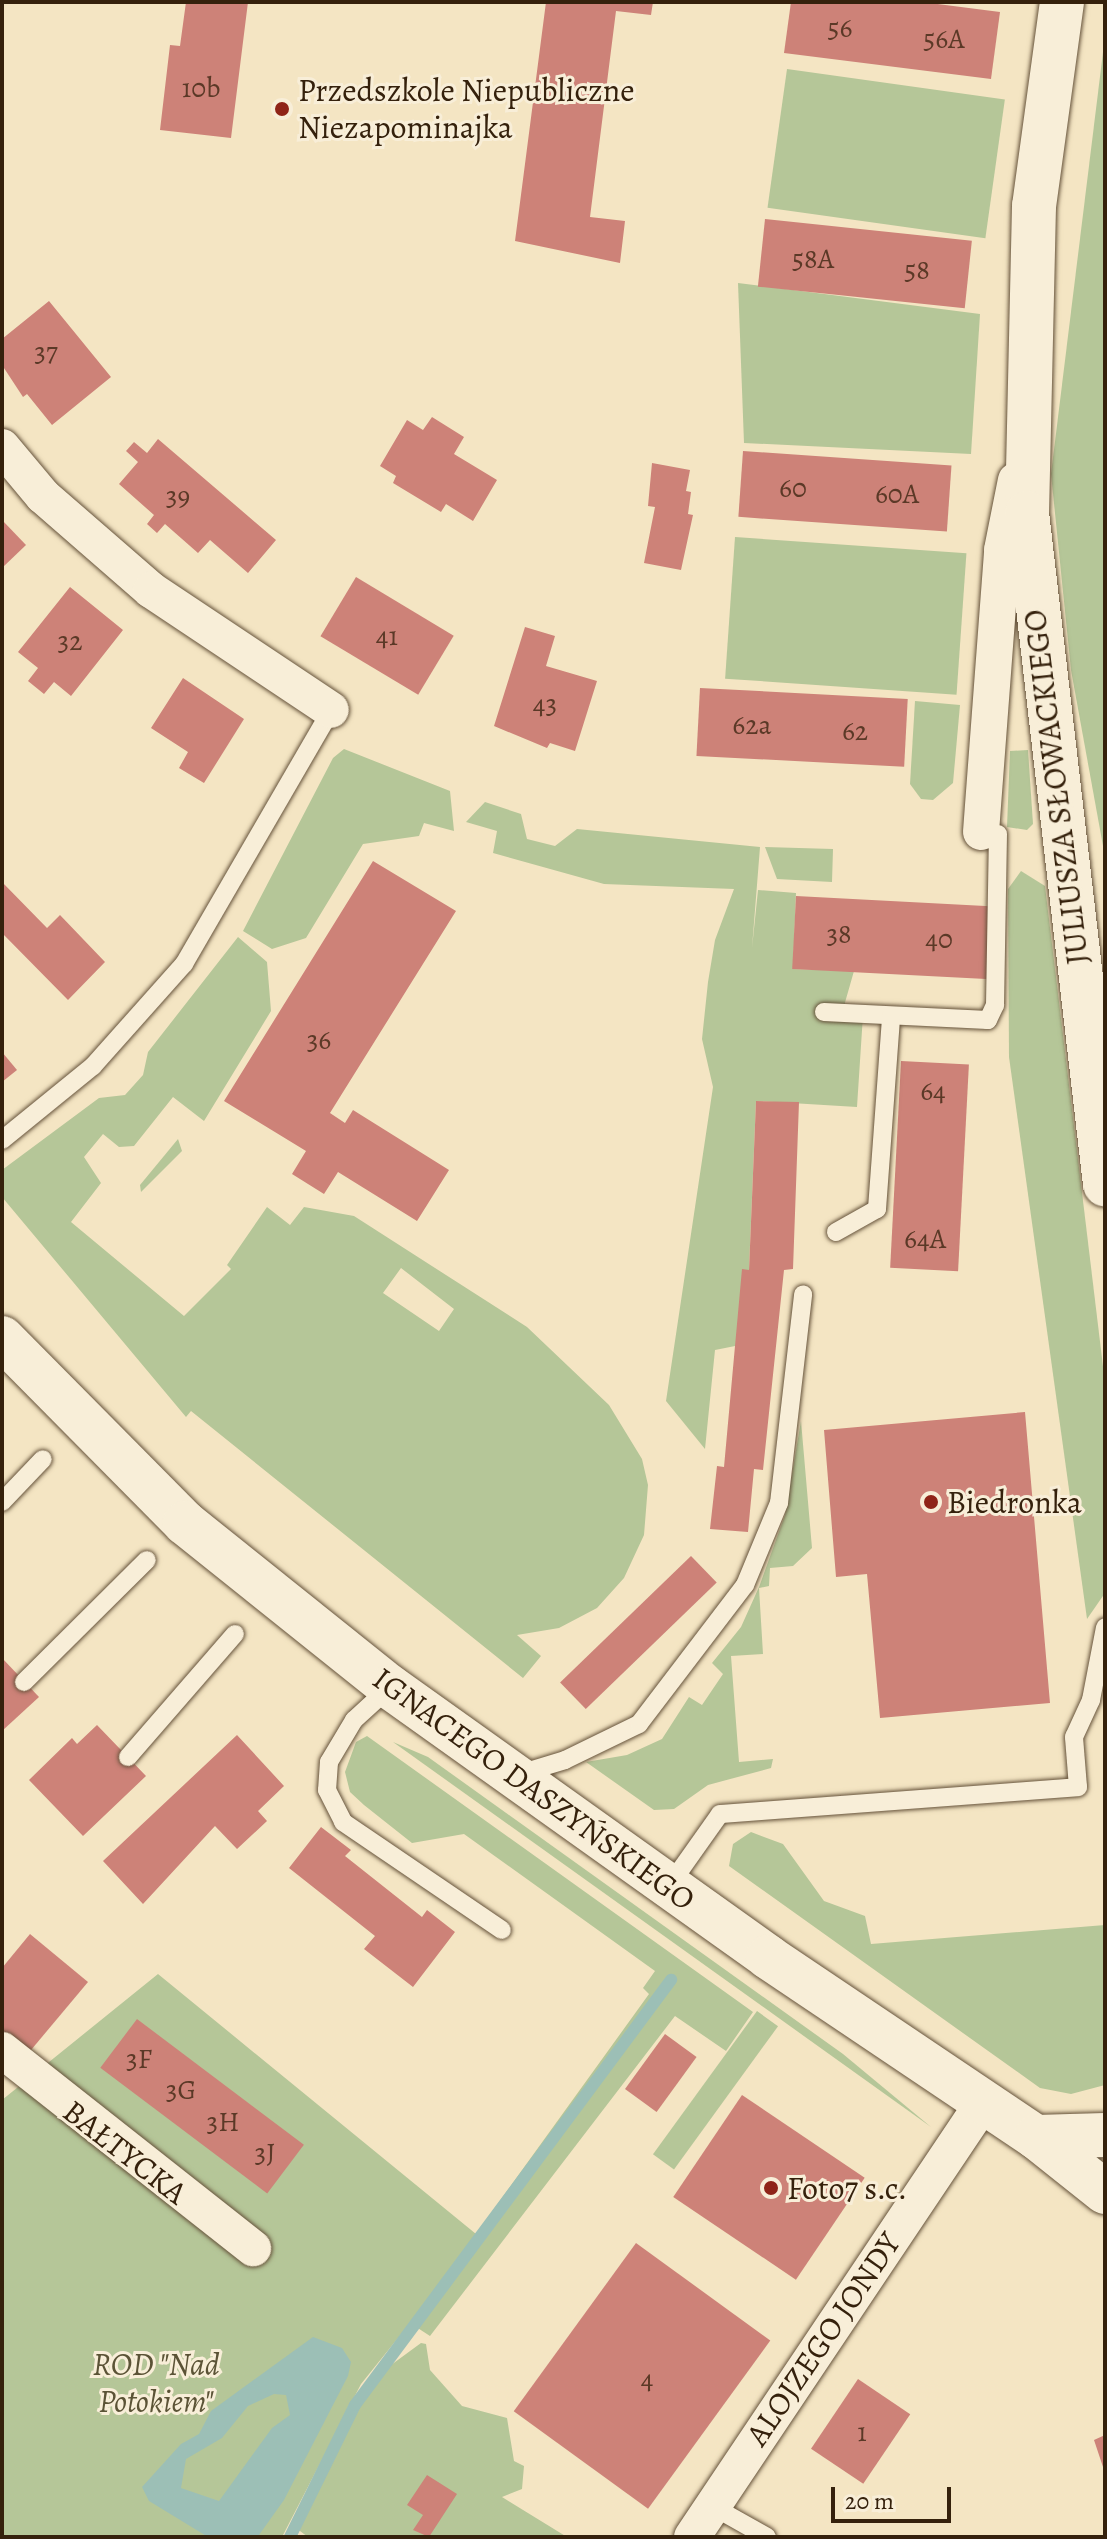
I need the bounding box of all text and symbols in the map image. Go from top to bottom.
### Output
house number: 56 [828,11,852,45]
house number: 56A [923,22,965,56]
house number: 10b [182,71,220,105]
place label: Przedszkole Niepubliczne Niezapominajka [298,72,635,147]
marker: Przedszkole Niepubliczne Niezapominajka [273,100,291,118]
house number: 58A [792,242,834,276]
house number: 58 [904,253,930,287]
house number: 37 [34,335,58,369]
house number: 60 [779,471,807,505]
house number: 60A [875,477,919,511]
house number: 39 [166,479,190,513]
street label: JULIUSZA SŁOWACKIEGO [1015,607,1097,967]
house number: 41 [376,619,398,653]
house number: 32 [58,624,82,658]
house number: 43 [533,687,557,721]
house number: 62a [732,708,772,742]
house number: 62 [842,714,868,748]
house number: 38 [826,917,852,951]
house number: 40 [925,922,953,956]
house number: 36 [307,1023,331,1057]
house number: 64 [920,1074,946,1108]
house number: 64A [904,1222,946,1256]
place label: Biedronka [947,1483,1082,1521]
marker: Biedronka [922,1493,940,1511]
street label: IGNACEGO DASZYŃSKIEGO [365,1659,703,1919]
house number: 3F [126,2042,152,2076]
house number: 3G [166,2073,196,2107]
street label: BAŁTYCKA [55,2092,195,2212]
house number: 3H [207,2105,239,2139]
house number: 3J [255,2136,275,2170]
place label: Foto7 s.c. [787,2169,907,2207]
marker: Foto7 s.c. [762,2179,780,2197]
street label: ALOJZEGO JONDY [738,2225,908,2453]
park label: ROD "Nad Potokiem" [92,2346,220,2421]
house number: 4 [641,2362,653,2396]
house number: 1 [857,2415,867,2449]
scale bar [835,2471,955,2521]
text: 20 m [845,2485,894,2517]

